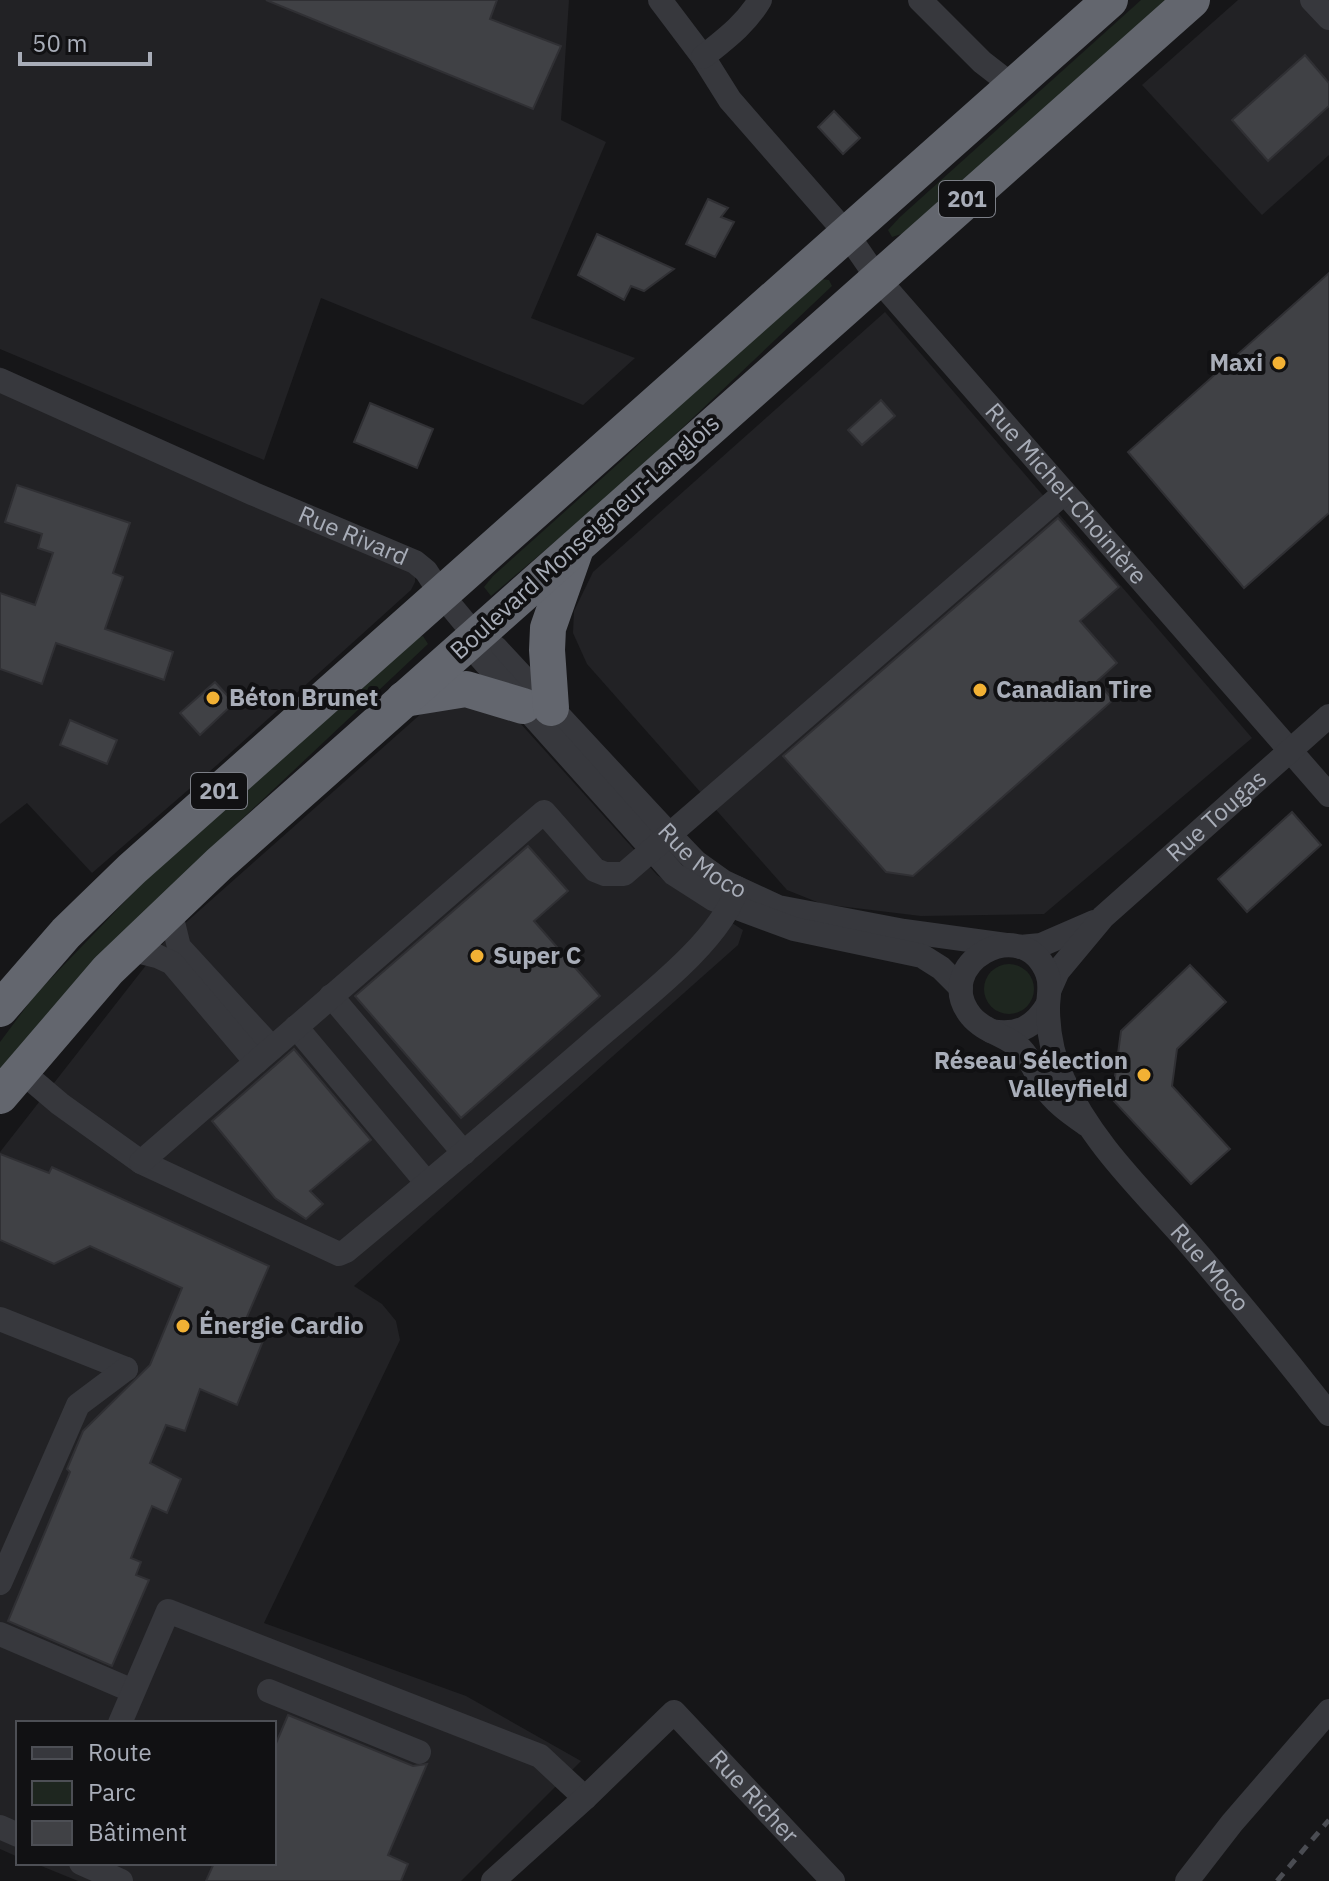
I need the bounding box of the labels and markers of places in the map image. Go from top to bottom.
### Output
place label: Maxi [1209,346,1263,378]
marker: Maxi [1270,354,1288,372]
place label: Canadian Tire [996,673,1152,705]
place label: Béton Brunet [229,681,378,713]
marker: Canadian Tire [971,681,989,699]
marker: Béton Brunet [204,689,222,707]
place label: Super C [493,939,581,971]
marker: Super C [468,947,486,965]
place label: Réseau Sélection Valleyfield [934,1044,1128,1104]
marker: Réseau Sélection Valleyfield [1135,1066,1153,1084]
place label: Énergie Cardio [199,1309,364,1341]
marker: Énergie Cardio [174,1317,192,1335]

